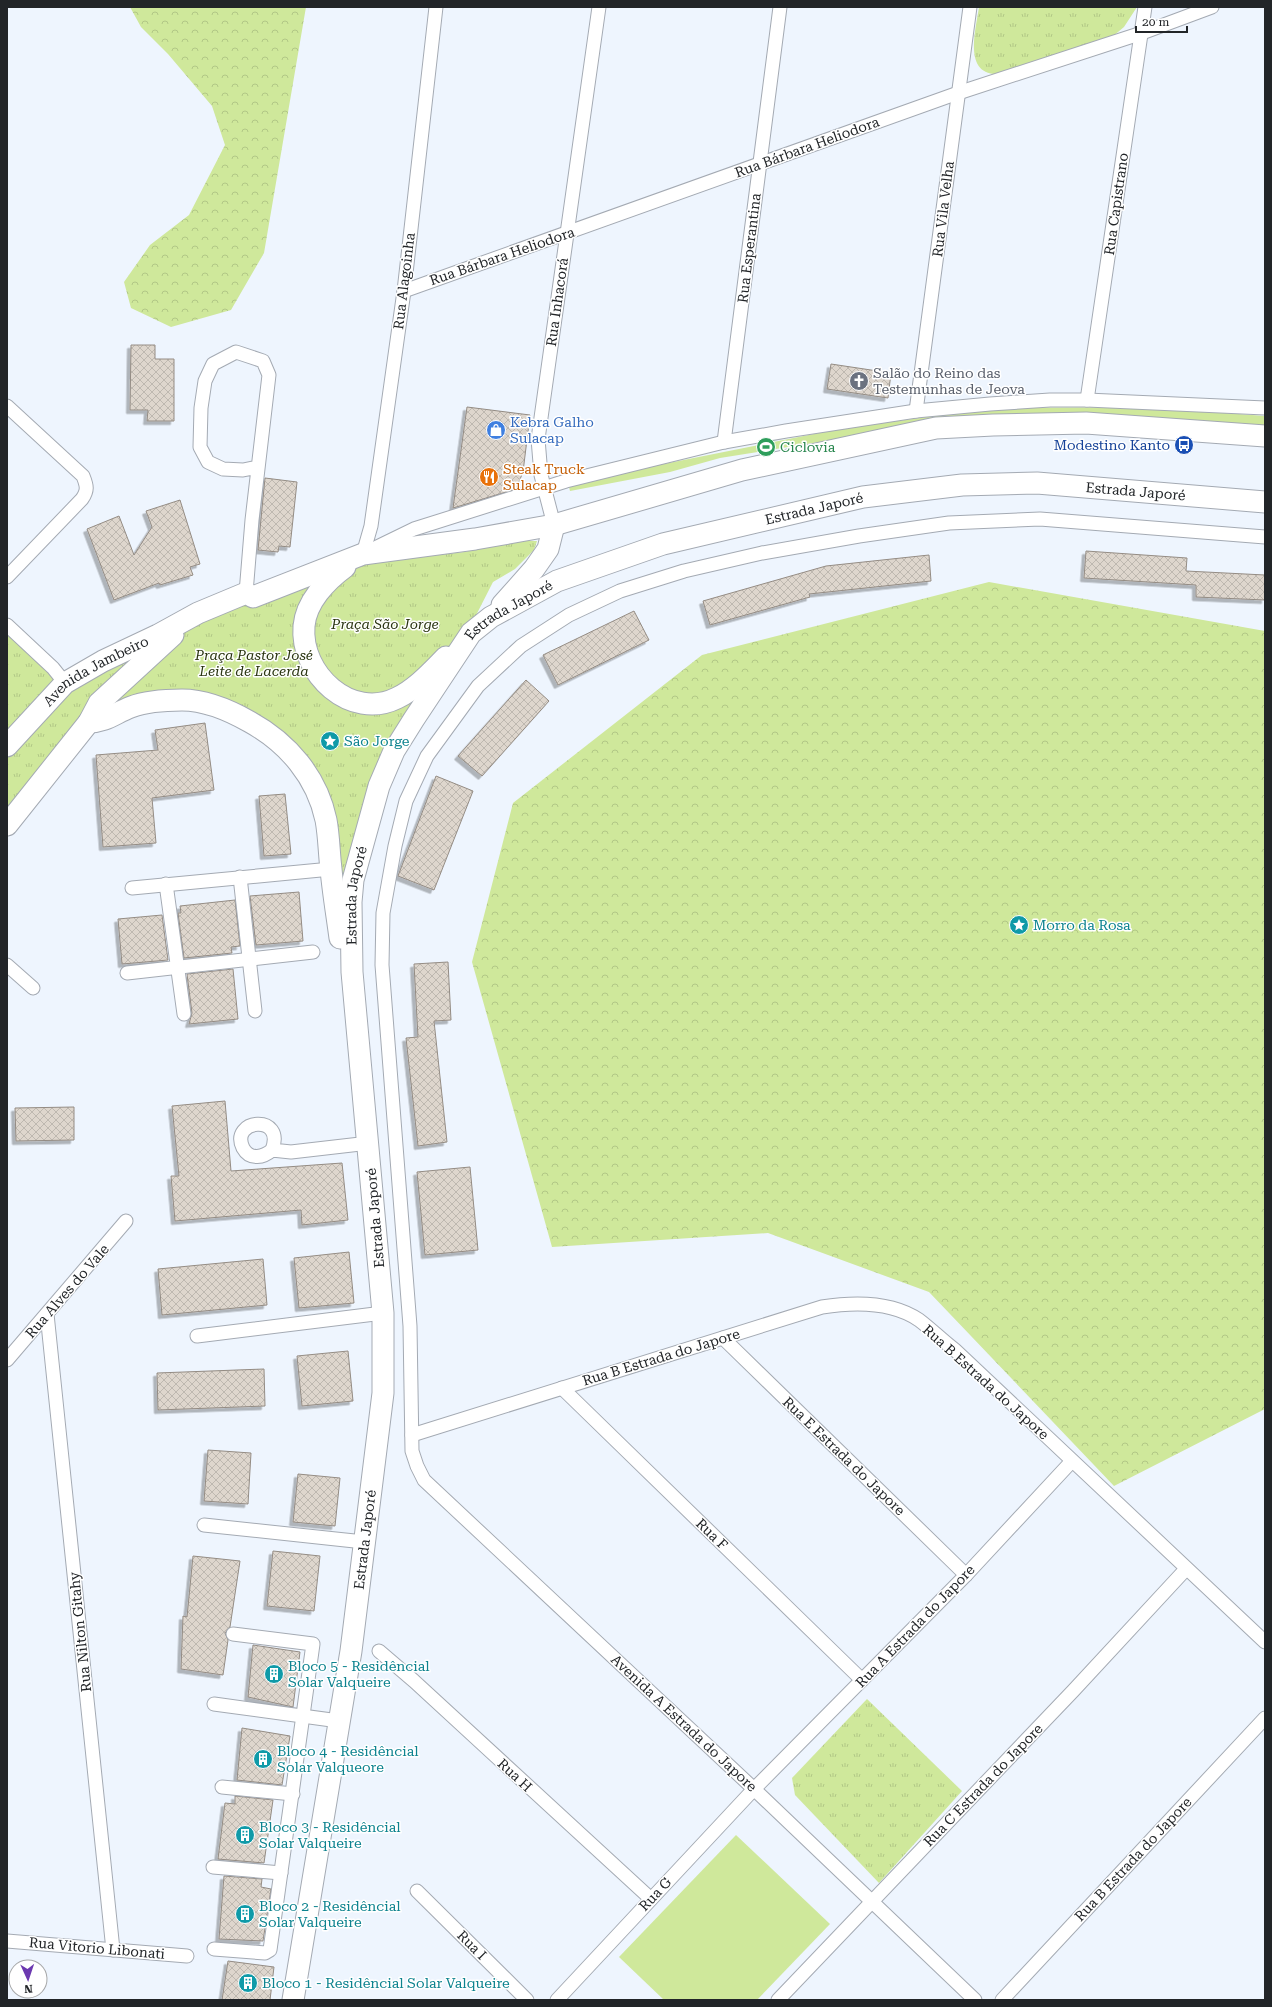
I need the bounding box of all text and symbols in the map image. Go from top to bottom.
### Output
scale bar [1136,8,1187,34]
text: 20 m [1142,15,1169,29]
street label: Rua Bárbara Heliodora [733,113,882,181]
street label: Rua Capistrano [1101,152,1131,256]
street label: Rua Vila Velha [929,160,957,258]
street label: Rua Esperantina [734,192,764,304]
street label: Rua Bárbara Heliodora [427,223,577,288]
street label: Rua Alagoinha [390,231,418,330]
street label: Rua Inhacorá [543,256,571,347]
place label: Salão do Reino das Testemunhas de Jeova [873,365,1025,397]
church icon: Salão do Reino das Testemunhas de Jeova [848,370,870,392]
place label: Kebra Galho Sulacap [510,414,594,446]
shop icon: Kebra Galho Sulacap [485,419,507,441]
bus stop icon: Modestino Kanto [1173,434,1195,456]
sports icon: Ciclovia [755,436,777,458]
place label: Modestino Kanto [1054,437,1170,453]
place label: Ciclovia [780,439,836,455]
place label: Steak Truck Sulacap [503,461,585,493]
restaurant icon: Steak Truck Sulacap [478,466,500,488]
street label: Estrada Japoré [1085,479,1187,503]
street label: Estrada Japoré [763,489,865,528]
street label: Estrada Japoré [461,577,556,642]
park label: Praça São Jorge [330,616,439,632]
street label: Avenida Jambeiro [40,633,151,709]
park label: Praça Pastor José Leite de Lacerda [194,647,313,679]
place icon: São Jorge [319,730,341,752]
place label: São Jorge [344,733,410,749]
street label: Estrada Japoré [343,844,370,946]
place icon: Morro da Rosa [1008,914,1030,936]
place label: Morro da Rosa [1033,917,1131,933]
street label: Estrada Japoré [363,1167,387,1269]
street label: Rua Alves do Vale [22,1241,112,1341]
street label: Rua B Estrada do Japore [920,1321,1052,1443]
street label: Rua B Estrada do Japore [580,1325,742,1389]
street label: Rua E Estrada do Japore [780,1394,909,1519]
street label: Estrada Japoré [351,1489,379,1590]
street label: Rua F [693,1515,731,1553]
street label: Rua A Estrada do Japore [852,1561,978,1691]
street label: Rua Nilton Gitahy [66,1570,94,1693]
street label: Avenida A Estrada do Japore [608,1651,760,1795]
place label: Bloco 5 - Residêncial Solar Valqueire [288,1658,430,1690]
building icon: Bloco 5 - Residêncial Solar Valqueire [263,1663,285,1685]
street label: Rua C Estrada do Japore [920,1720,1046,1850]
place label: Bloco 4 - Residêncial Solar Valqueore [277,1743,419,1775]
building icon: Bloco 4 - Residêncial Solar Valqueore [252,1748,274,1770]
street label: Rua H [495,1755,536,1795]
street label: Rua B Estrada do Japore [1071,1793,1195,1924]
place label: Bloco 3 - Residêncial Solar Valqueire [259,1819,401,1851]
building icon: Bloco 3 - Residêncial Solar Valqueire [234,1824,256,1846]
street label: Rua G [635,1874,675,1914]
place label: Bloco 2 - Residêncial Solar Valqueire [259,1898,401,1930]
building icon: Bloco 2 - Residêncial Solar Valqueire [234,1903,256,1925]
street label: Rua I [454,1927,490,1963]
street label: Rua Vitorio Libonati [28,1934,166,1962]
north arrow [8,1959,48,1999]
building icon: Bloco 1 - Residêncial Solar Valqueire [237,1972,259,1994]
place label: Bloco 1 - Residêncial Solar Valqueire [262,1975,510,1991]
text: N [23,1982,33,1995]

